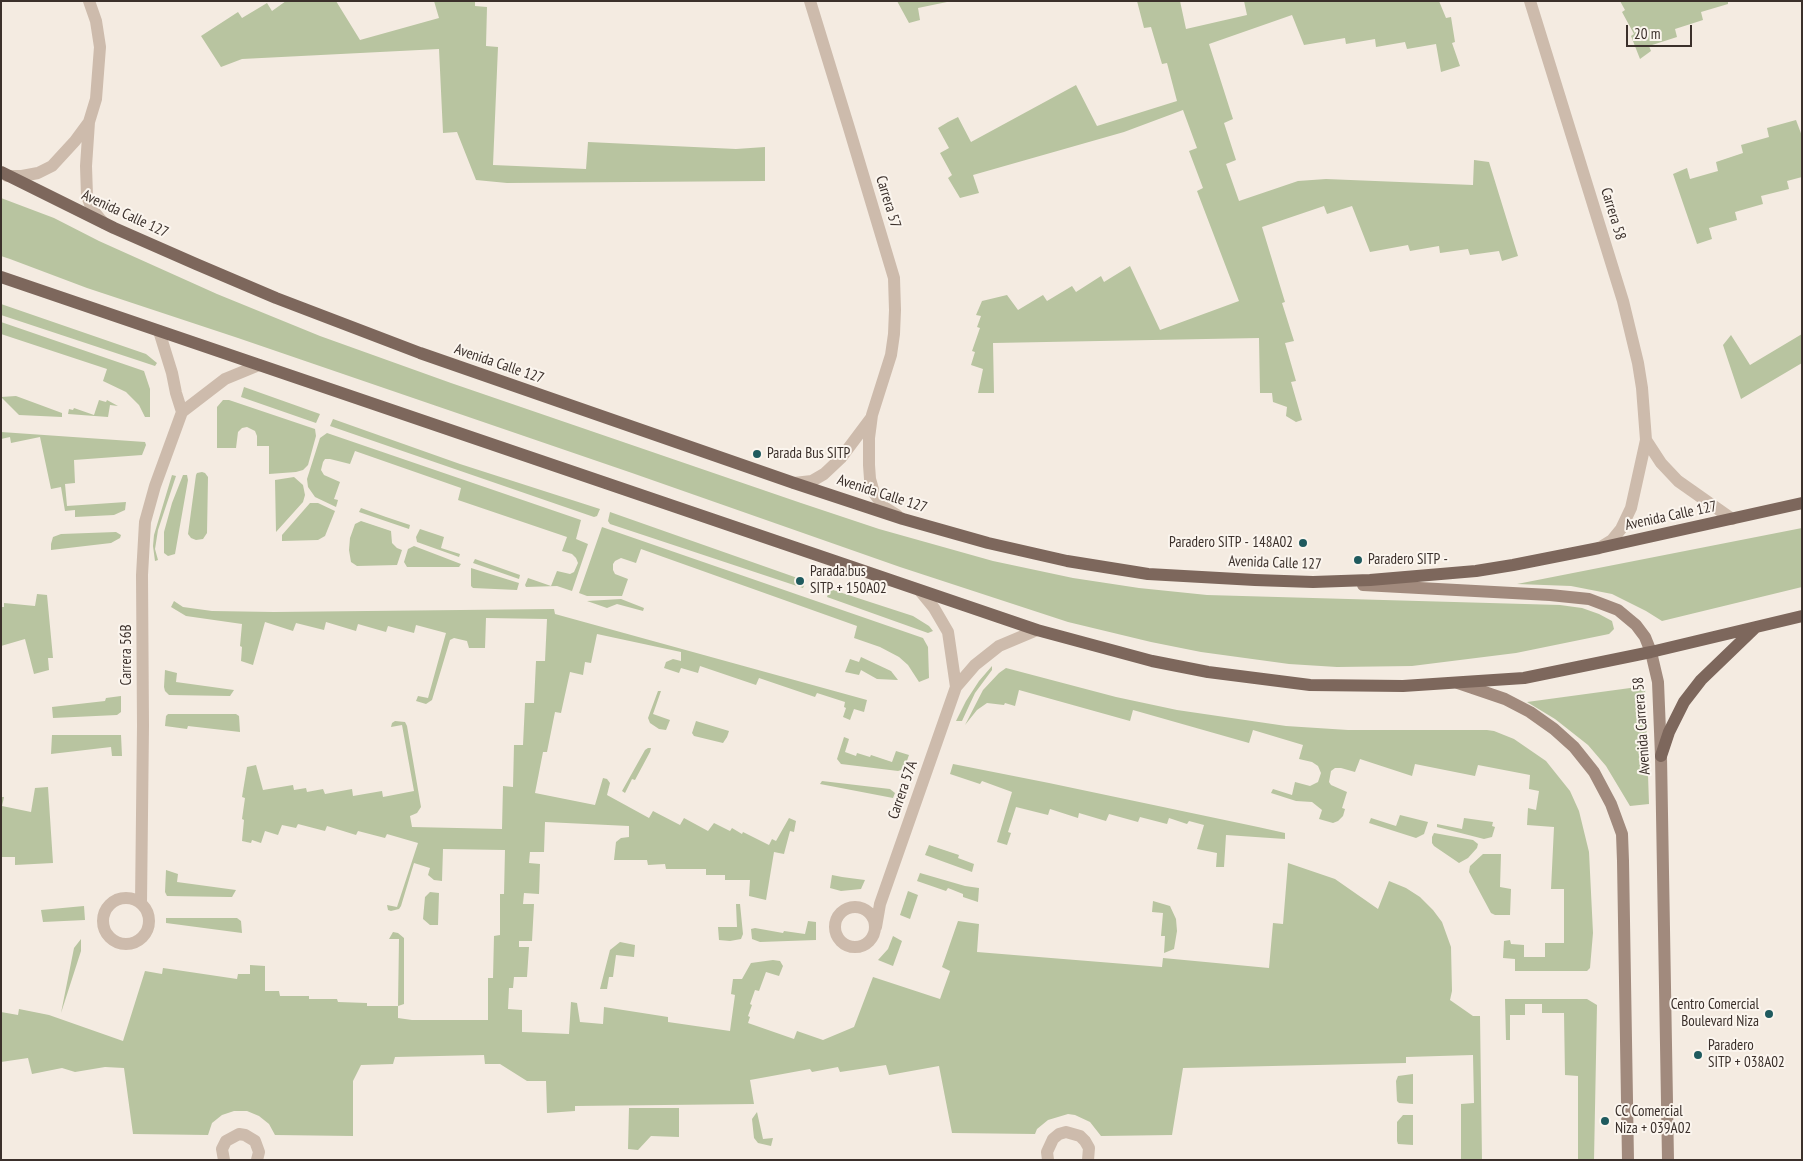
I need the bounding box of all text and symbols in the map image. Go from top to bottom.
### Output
scale bar [1628,15,1694,47]
text: 20 m [1634,24,1660,43]
street label: Carrera 57 [872,174,904,230]
street label: Avenida Calle 127 [79,186,171,242]
street label: Carrera 58 [1597,186,1629,242]
street label: Avenida Calle 127 [452,340,546,388]
place label: Parada Bus SITP [767,445,850,463]
marker: Parada Bus SITP [751,448,763,460]
street label: Avenida Calle 127 [835,471,929,517]
street label: Avenida Calle 127 [1623,497,1719,535]
place label: Paradero SITP - 148A02 [1169,534,1293,552]
marker: Paradero SITP - 148A02 [1297,537,1309,549]
place label: Paradero SITP - [1368,551,1448,569]
street label: Avenida Calle 127 [1228,552,1322,574]
marker: Paradero SITP - [1352,554,1364,566]
place label: Parada.bus SITP + 150A02 [810,563,887,598]
marker: Parada.bus SITP + 150A02 [794,575,806,587]
street label: Carrera 56B [118,625,136,685]
street label: Avenida Carrera 58 [1630,676,1654,776]
street label: Carrera 57A [885,758,921,822]
place label: Centro Comercial Boulevard Niza [1671,996,1759,1031]
marker: Centro Comercial Boulevard Niza [1763,1008,1775,1020]
place label: Paradero SITP + 038A02 [1708,1037,1785,1072]
marker: Paradero SITP + 038A02 [1692,1049,1704,1061]
place label: CC Comercial Niza + 039A02 [1615,1103,1691,1138]
marker: CC Comercial Niza + 039A02 [1599,1115,1611,1127]

